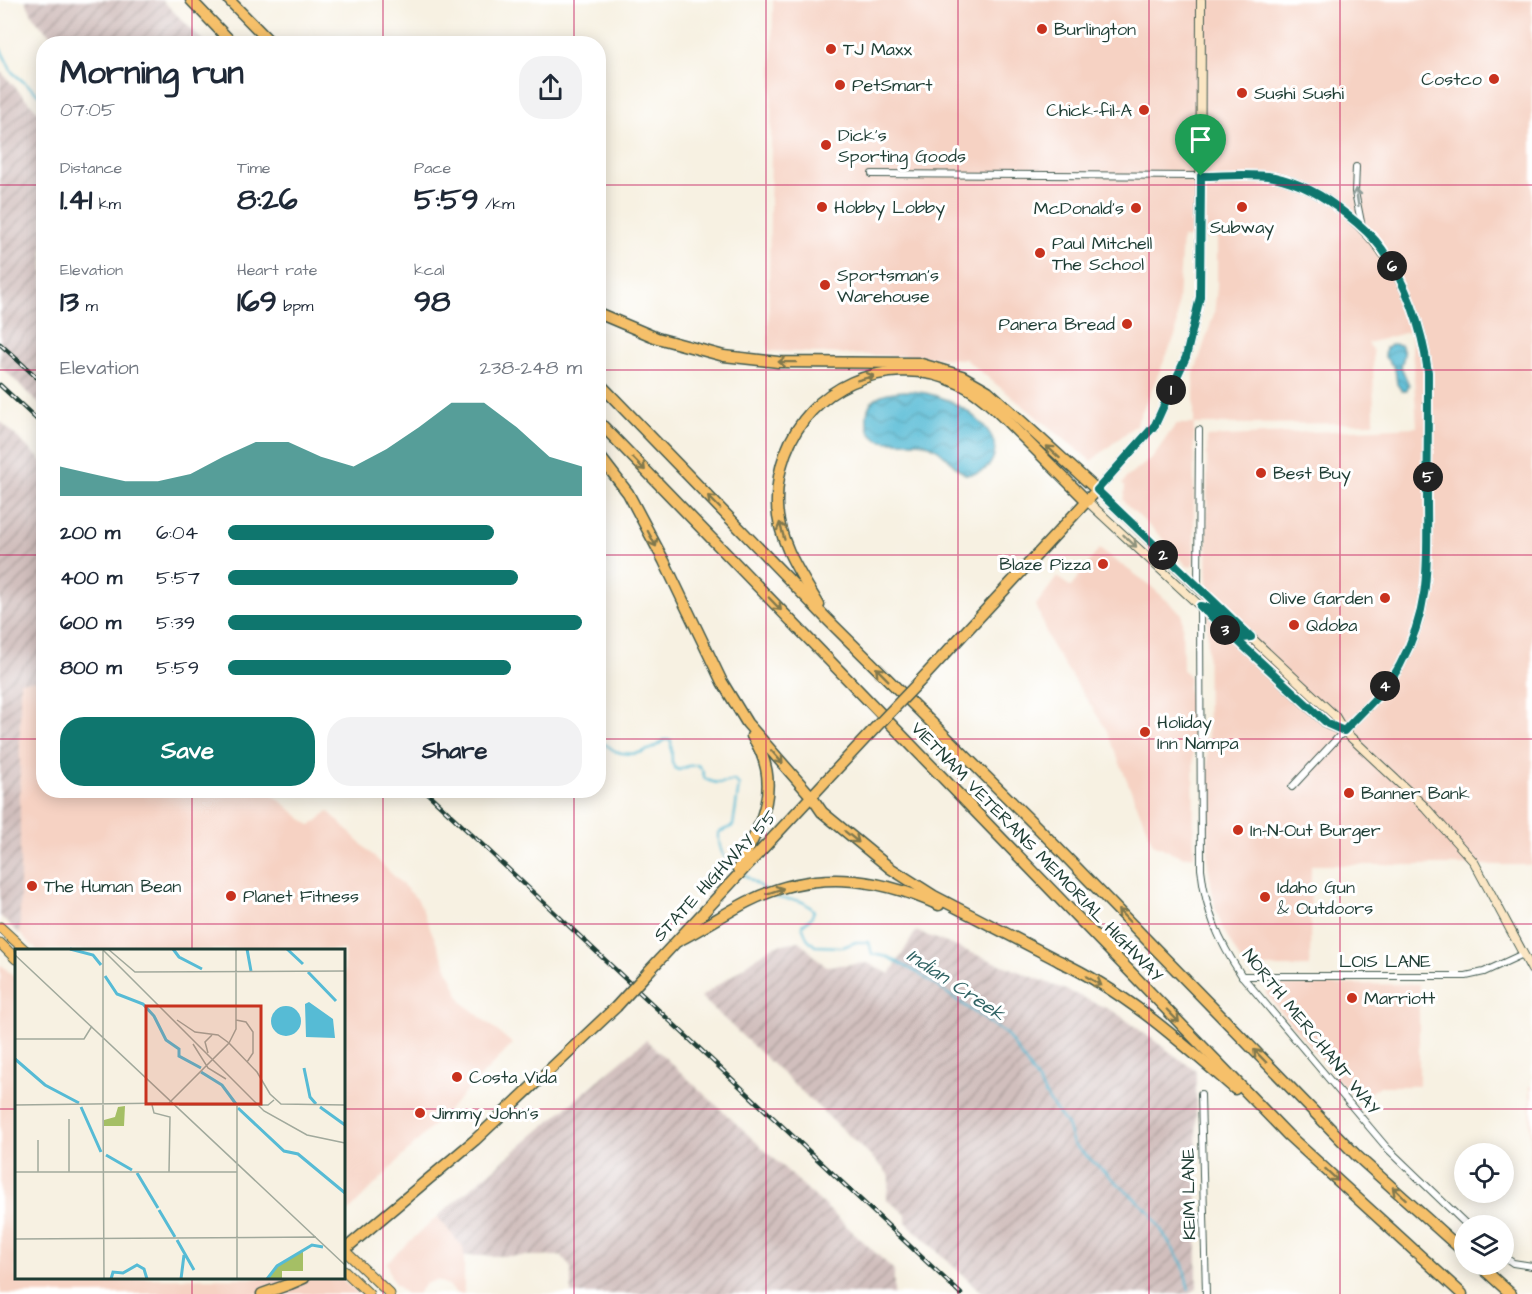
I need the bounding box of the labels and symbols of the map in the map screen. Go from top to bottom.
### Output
place label: Burlington [1054,17,1136,43]
marker: Burlington [1035,22,1049,36]
place label: TJ Maxx [843,37,912,62]
marker: TJ Maxx [824,42,838,56]
place label: Costco [1421,67,1482,92]
marker: Costco [1487,72,1501,86]
place label: PetSmart [852,73,933,98]
marker: PetSmart [833,78,847,92]
place label: Sushi Sushi [1254,81,1344,106]
marker: Sushi Sushi [1235,86,1249,100]
place label: Chick-fil-A [1046,98,1132,123]
marker: Chick-fil-A [1137,103,1151,117]
pin [1175,114,1226,176]
place label: Dick's Sporting Goods [838,123,966,170]
marker: Dick's Sporting Goods [819,138,833,152]
one-way arrow [1351,188,1362,207]
place label: Hobby Lobby [834,195,945,221]
place label: McDonald's [1034,196,1124,221]
marker: Hobby Lobby [815,200,829,214]
marker: Subway [1235,200,1249,214]
marker: McDonald's [1129,201,1143,215]
place label: Subway [1210,215,1274,241]
place label: Paul Mitchell The School [1052,231,1153,277]
marker: Paul Mitchell The School [1033,246,1047,260]
pin: 6 [1377,251,1407,281]
place label: Sportsman's Warehouse [837,263,939,309]
marker: Sportsman's Warehouse [818,278,832,292]
place label: Panera Bread [998,312,1115,337]
marker: Panera Bread [1120,317,1134,331]
one-way arrow [777,356,797,368]
one-way arrow [856,371,875,383]
pin: 1 [1156,375,1186,405]
one-way arrow [1046,445,1061,459]
one-way arrow [632,456,646,471]
place label: Best Buy [1273,461,1351,487]
pin: 5 [1413,462,1443,492]
marker: Best Buy [1254,466,1268,480]
one-way arrow [707,495,722,510]
one-way arrow [776,522,787,541]
one-way arrow [646,530,658,547]
one-way arrow [1123,534,1138,548]
pin: 2 [1148,540,1178,570]
place label: Blaze Pizza [999,552,1091,577]
marker: Blaze Pizza [1096,557,1110,571]
place label: Olive Garden [1270,586,1373,611]
marker: Olive Garden [1378,591,1392,605]
one-way arrow [767,596,782,611]
place label: Qdoba [1306,613,1357,638]
pin: 3 [1210,615,1240,645]
marker: Qdoba [1287,618,1301,632]
one-way arrow [875,667,890,682]
pin: 4 [1370,671,1400,701]
place label: Holiday Inn Nampa [1157,710,1239,756]
street label: VIETNAM VETERANS MEMORIAL HIGHWAY [905,716,1169,988]
marker: Holiday Inn Nampa [1138,725,1152,739]
one-way arrow [770,749,784,764]
place label: Banner Bank [1361,781,1470,806]
marker: Banner Bank [1342,786,1356,800]
street label: STATE HIGHWAY 55 [647,805,783,947]
place label: In-N-Out Burger [1250,818,1381,844]
marker: In-N-Out Burger [1231,823,1245,837]
one-way arrow [844,830,859,844]
place label: The Human Bean [44,874,181,899]
place label: Idaho Gun & Outdoors [1277,875,1373,921]
marker: The Human Bean [25,879,39,893]
place label: Planet Fitness [243,884,359,909]
one-way arrow [765,885,784,896]
marker: Planet Fitness [224,889,238,903]
marker: Idaho Gun & Outdoors [1258,890,1272,904]
one-way arrow [1117,909,1131,924]
water label: Indian Creek [901,942,1012,1029]
street label: NORTH MERCHANT WAY [1236,944,1386,1121]
inset map [15,949,345,1279]
street label: LOIS LANE [1339,949,1431,974]
one-way arrow [1085,975,1102,987]
place label: Marriott [1364,986,1436,1011]
marker: Marriott [1345,991,1359,1005]
one-way arrow [1166,1008,1180,1023]
one-way arrow [1253,1048,1267,1063]
place label: Costa Vida [469,1065,557,1090]
marker: Costa Vida [450,1070,464,1084]
place label: Jimmy John's [432,1101,539,1127]
marker: Jimmy John's [413,1106,427,1120]
street label: KEIM LANE [1176,1147,1202,1240]
one-way arrow [1324,1168,1339,1182]
one-way arrow [1391,1186,1406,1200]

